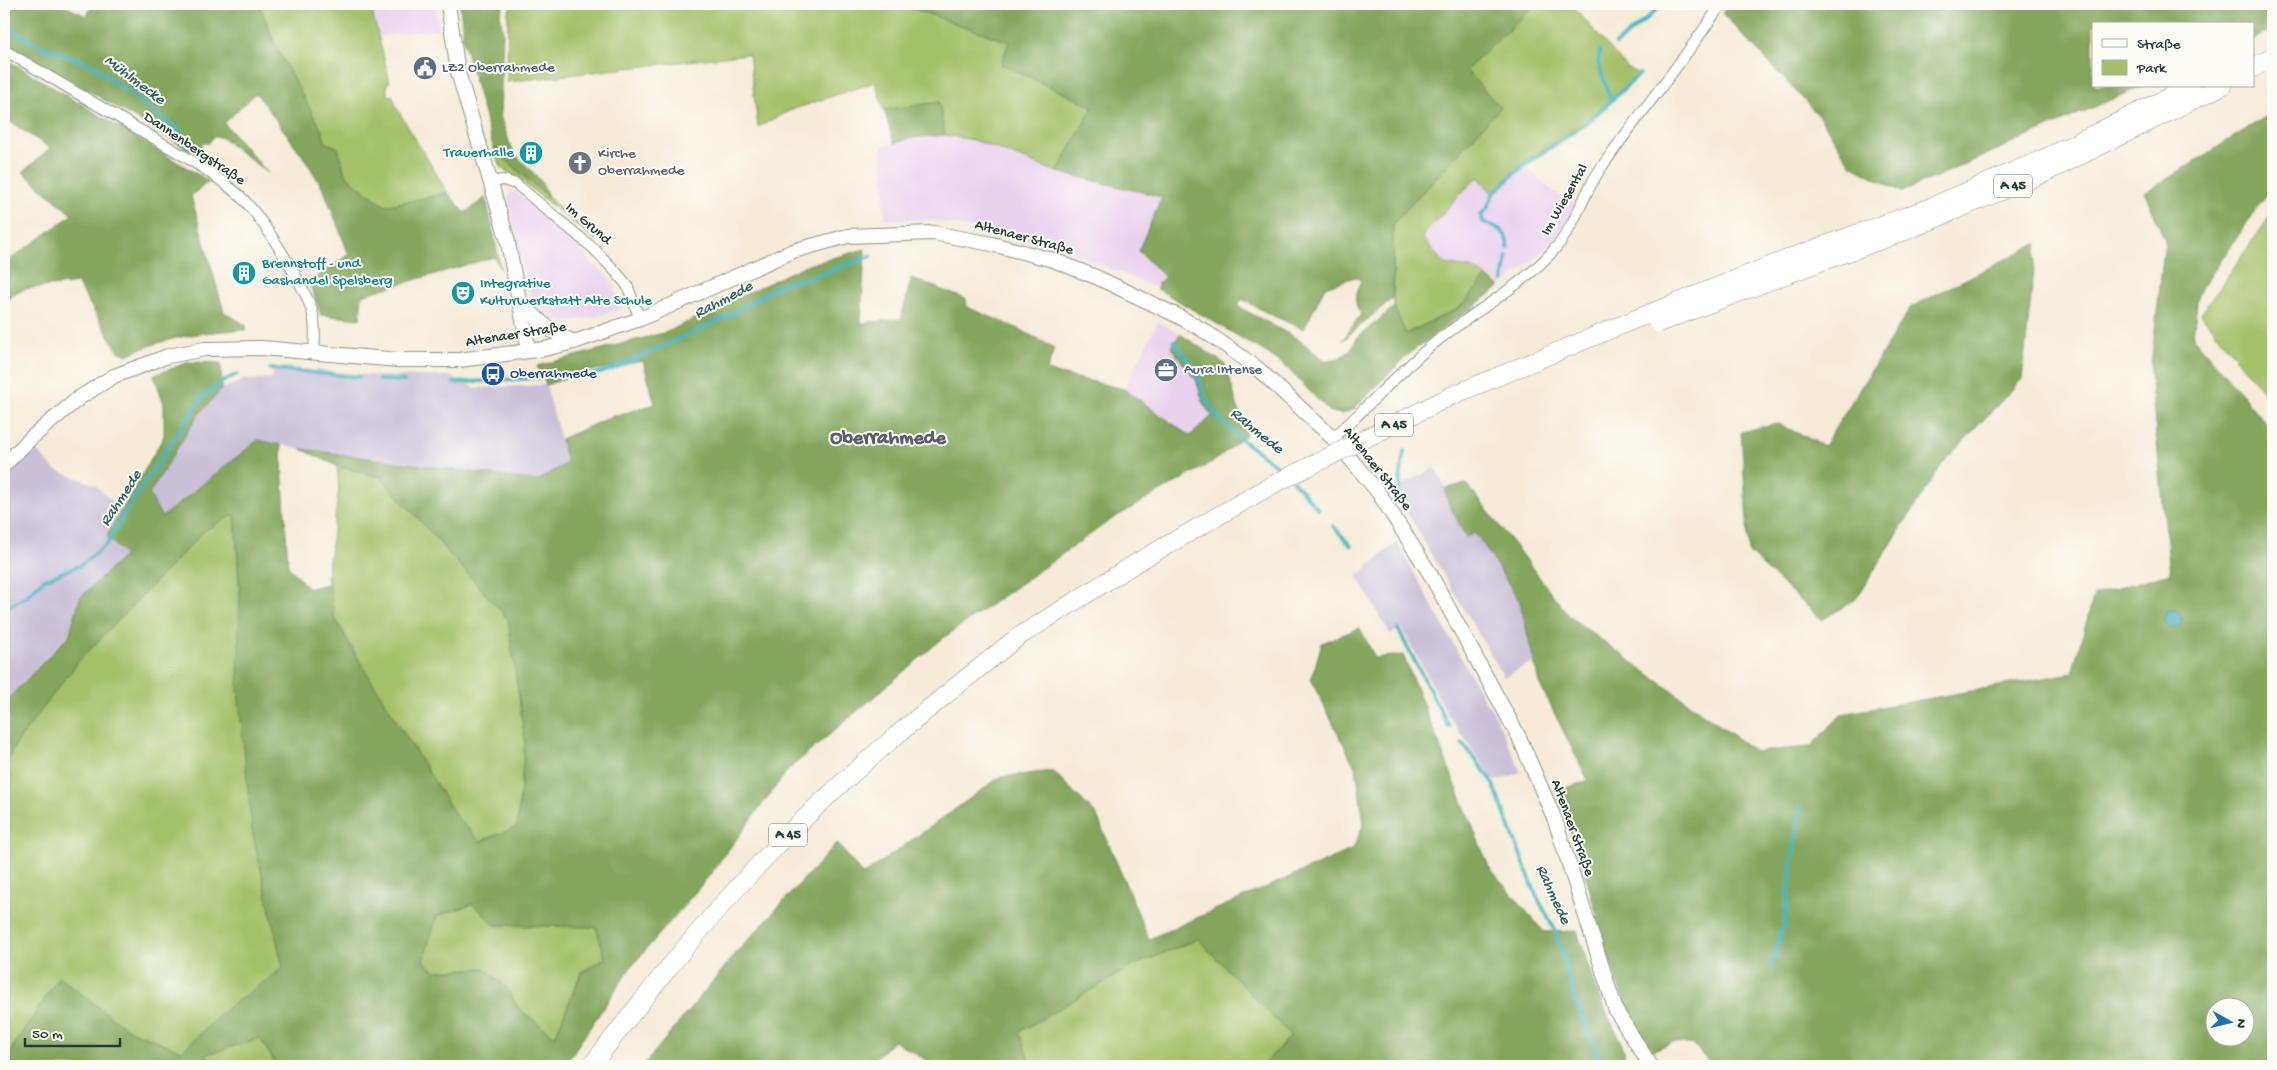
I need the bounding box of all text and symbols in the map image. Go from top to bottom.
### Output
legend [2092,22,2254,88]
text: Straße [2137,36,2181,54]
water label: Mühlmecke [100,52,169,110]
public building icon: LZ2 Oberrahmede [412,55,438,81]
place label: LZ2 Oberrahmede [442,59,555,77]
text: Park [2136,60,2167,78]
street label: Dannenbergstraße [139,108,249,190]
building icon: Trauerhalle [518,140,544,166]
place label: Trauerhalle [443,144,514,162]
place label: Kirche Oberrahmede [598,145,685,180]
church icon: Kirche Oberrahmede [567,150,593,176]
street label: Im Wiesental [1537,161,1593,239]
road number: A 45 [1994,175,2032,198]
street label: Im Grund [561,199,616,250]
street label: Altenaer Straße [973,216,1076,260]
place label: Brennstoff - und Gashandel Spelsberg [261,255,393,290]
building icon: Brennstoff - und Gashandel Spelsberg [231,260,257,286]
place label: Integrative Kulturwerkstatt Alte Schule [480,275,652,310]
water label: Rahmede [692,277,757,324]
theatre icon: Integrative Kulturwerkstatt Alte Schule [450,280,476,306]
street label: Altenaer Straße [464,318,568,352]
office icon: Aura Intense [1153,357,1179,383]
bus stop icon: Oberrahmede [480,361,506,387]
place label: Aura Intense [1184,361,1262,379]
place label: Oberrahmede [510,365,597,383]
water label: Rahmede [1225,405,1287,460]
road number: A 45 [1375,414,1413,436]
street label: Altenaer Straße [1339,423,1416,515]
district label: Oberrahmede [830,428,946,451]
water label: Rahmede [97,467,148,531]
street label: Altenaer Straße [1546,777,1598,879]
road number: A 45 [769,824,807,846]
water label: Rahmede [1530,862,1574,928]
north arrow [2204,998,2254,1048]
scale bar [25,1015,120,1047]
text: N [2231,1018,2249,1029]
text: 50 m [32,1026,63,1044]

